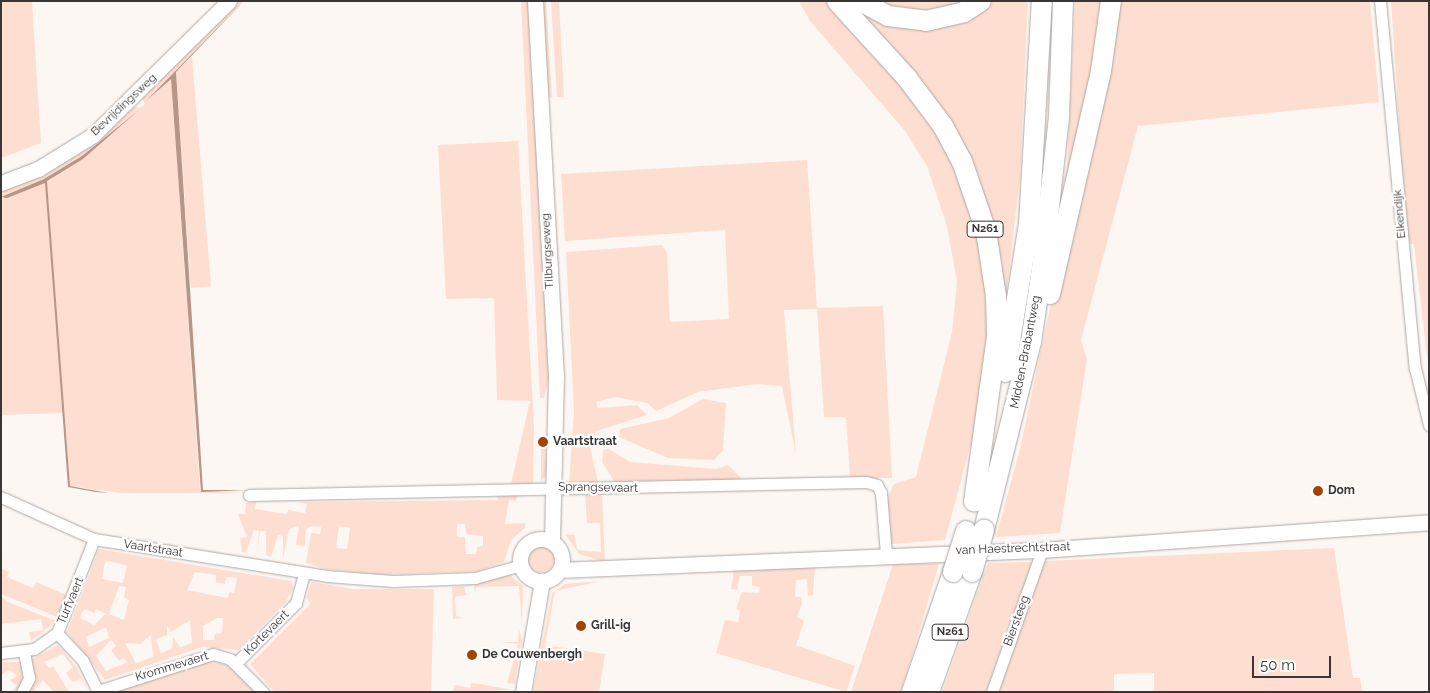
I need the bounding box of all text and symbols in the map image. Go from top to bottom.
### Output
street label: Bevrijdingsweg [88,71,160,139]
street label: Eikendijk [1391,189,1409,239]
street label: Tilburgseweg [539,213,557,289]
road number: N261 [966,220,1004,238]
street label: Midden-Brabantweg [1008,294,1044,410]
place label: Vaartstraat [553,435,617,449]
marker: Vaartstraat [537,436,549,448]
street label: Sprangsevaart [558,480,638,496]
place label: Dom [1328,484,1355,498]
marker: Dom [1312,485,1324,497]
street label: Vaartstraat [122,537,184,561]
street label: van Haestrechtstraat [955,540,1071,558]
street label: Turfvaert [55,575,87,627]
street label: Biersteeg [1001,594,1033,648]
street label: Kortevaert [242,608,292,658]
place label: Grill-ig [591,619,631,633]
marker: Grill-ig [575,620,587,632]
road number: N261 [931,624,969,640]
scale bar [1255,646,1334,678]
place label: De Couwenbergh [482,648,582,662]
street label: Krommevaert [134,649,210,685]
marker: De Couwenbergh [466,649,478,661]
text: 50 m [1260,656,1295,674]

